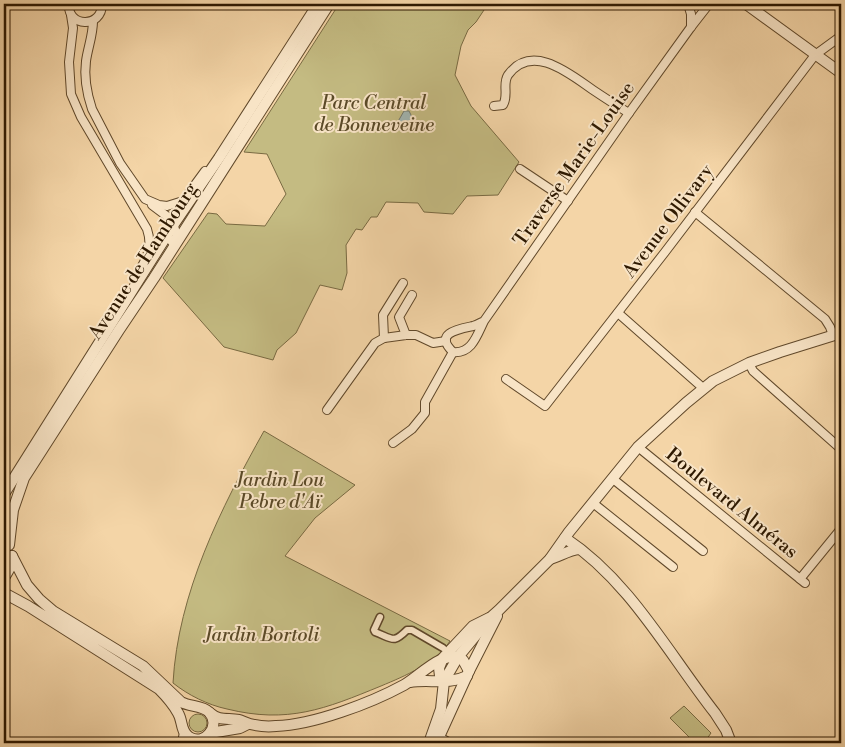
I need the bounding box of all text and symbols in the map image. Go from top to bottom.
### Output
street label: Traverse Marie-Louise [508,77,640,251]
park label: Parc Central de Bonneveine [314,91,434,137]
street label: Avenue Ollivary [617,159,719,283]
street label: Avenue de Hambourg [83,178,203,345]
street label: Boulevard Alméras [660,442,803,564]
park label: Jardin Lou Pebre d'Aï [234,468,324,514]
park label: Jardin Bortoli [202,623,320,647]

